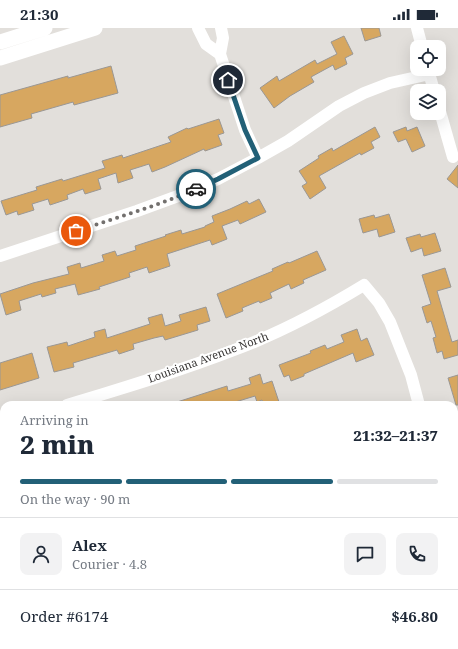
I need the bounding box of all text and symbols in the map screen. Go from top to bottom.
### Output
text: 21:30 [20,4,58,24]
map controls [410,40,446,120]
button: locate [410,40,446,76]
pin [211,63,245,97]
icon: home [217,69,239,91]
button: layers [410,84,446,120]
courier [176,169,216,209]
icon: car [185,178,207,200]
pin [59,214,93,248]
icon: bag [65,220,87,242]
street label: Louisiana Avenue North [146,328,270,386]
text: Arriving in [20,411,89,429]
text: 21:32–21:37 [353,425,438,445]
text: 2 min [20,426,95,462]
text: On the way · 90 m [20,490,130,508]
button: person [20,533,62,575]
button: chat [344,533,386,575]
button: phone [396,533,438,575]
text: Alex [72,535,107,555]
text: Courier · 4.8 [72,555,147,573]
text: Order #6174 [20,606,108,626]
text: $46.80 [391,606,438,626]

